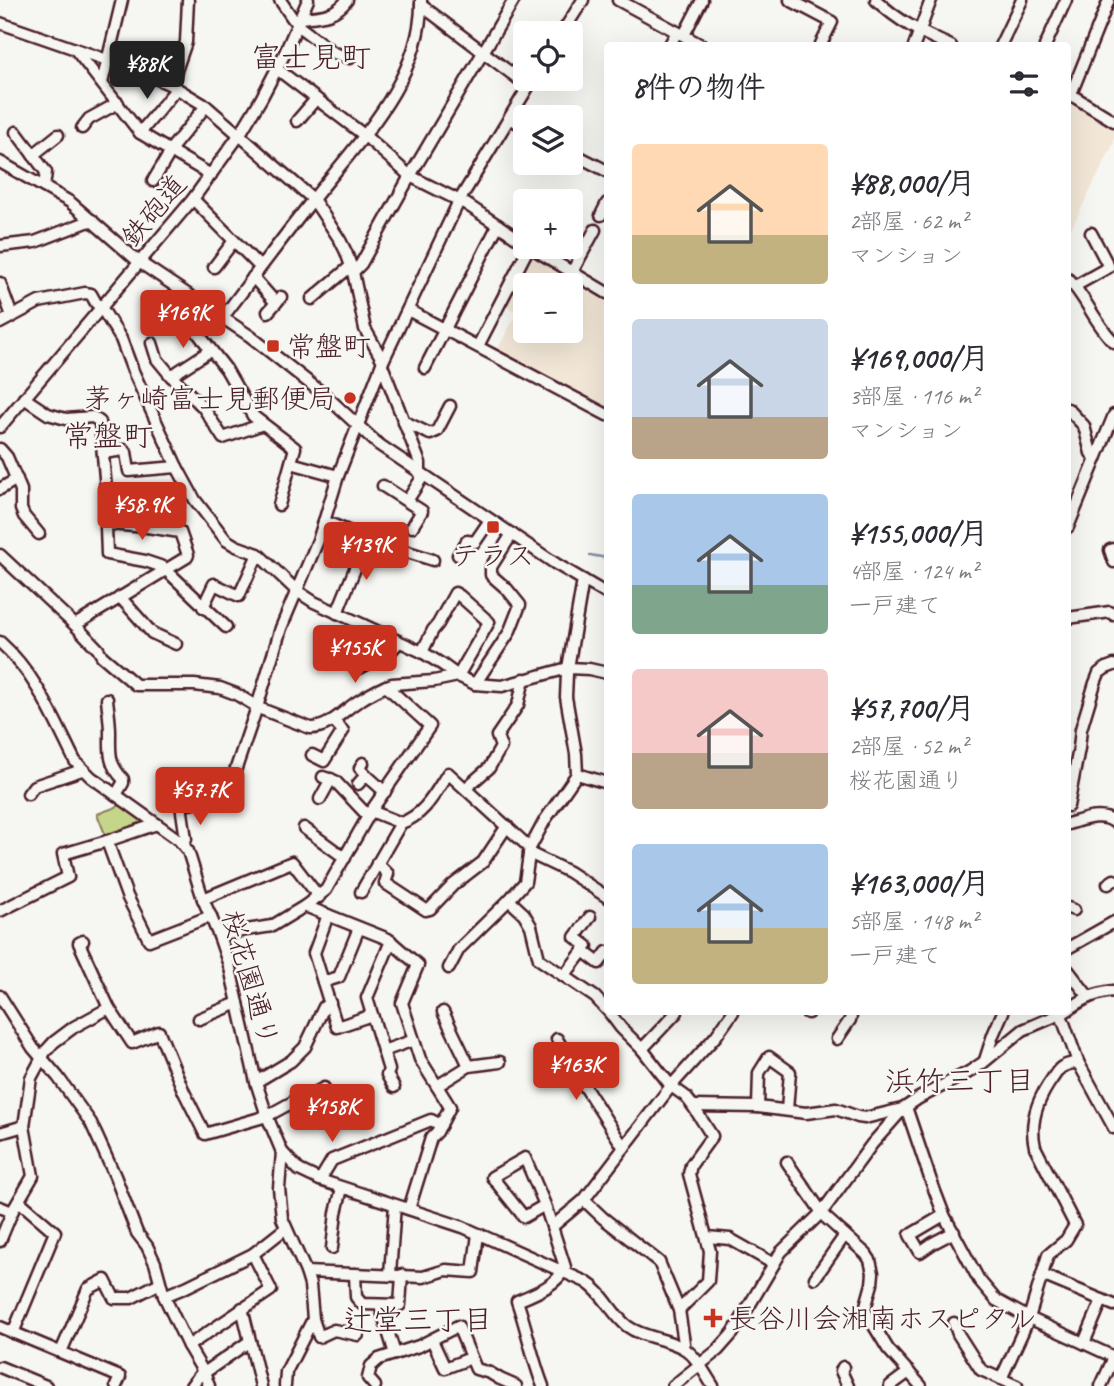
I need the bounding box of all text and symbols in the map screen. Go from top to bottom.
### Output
map controls [513,21,583,343]
button: locate [513,21,583,91]
district label: 富士見町 [251,38,371,76]
pin: ¥88K [106,42,188,101]
text: ¥88K [126,49,168,78]
icon: filters [1005,65,1043,103]
text: 8件の物件 [632,68,766,106]
button: layers [513,105,583,175]
text: ¥88,000/月 [849,164,976,202]
street label: 鉄砲道 [113,167,194,254]
icon: home [688,172,772,256]
button: + [513,189,583,259]
text: 2部屋 · 62 m² [849,207,967,236]
text: マンション [849,241,963,270]
button: − [513,273,583,343]
pin: ¥169K [134,290,232,350]
text: ¥169K [156,298,210,327]
place label: 常盤町 [287,329,371,364]
marker: 常盤町 [265,338,281,354]
text: ¥169,000/月 [849,339,990,377]
icon: home [688,347,772,431]
place label: 茅ヶ崎富士見郵便局 [84,381,336,416]
text: 3部屋 · 116 m² [849,382,978,411]
marker: 茅ヶ崎富士見郵便局 [342,390,358,406]
text: マンション [849,416,963,445]
district label: 常盤町 [63,417,153,455]
pin: ¥58.9K [85,482,199,542]
text: ¥58.9K [114,490,171,519]
text: ¥155,000/月 [849,514,988,552]
marker: テラス [485,519,501,535]
pin: ¥139K [317,522,415,582]
icon: home [688,522,772,606]
text: ¥139K [340,530,392,559]
place label: テラス [452,538,534,573]
text: 4部屋 · 124 m² [849,557,978,586]
text: 一戸建て [849,591,941,620]
pin: ¥155K [306,626,404,685]
text: ¥155K [329,633,381,662]
text: ¥57,700/月 [849,689,975,727]
icon: home [688,697,772,781]
text: 2部屋 · 52 m² [849,732,967,761]
text: 桜花園通り [849,766,964,795]
pin: ¥57.7K [143,768,257,827]
text: ¥57.7K [171,775,229,804]
text: ¥163,000/月 [849,864,990,902]
icon: home [688,872,772,956]
street label: 桜花園通り [214,906,287,1050]
text: 5部屋 · 148 m² [849,907,978,936]
text: 一戸建て [849,941,941,970]
pin: ¥163K [527,1042,625,1102]
text: ¥163K [549,1050,603,1079]
district label: 浜竹三丁目 [885,1062,1035,1100]
pin: ¥158K [283,1084,381,1144]
text: ¥158K [306,1092,358,1121]
district label: 辻堂三丁目 [343,1301,493,1339]
place label: 長谷川会湘南ホスピタル [729,1301,1036,1336]
marker: 長谷川会湘南ホスピタル [703,1308,723,1328]

